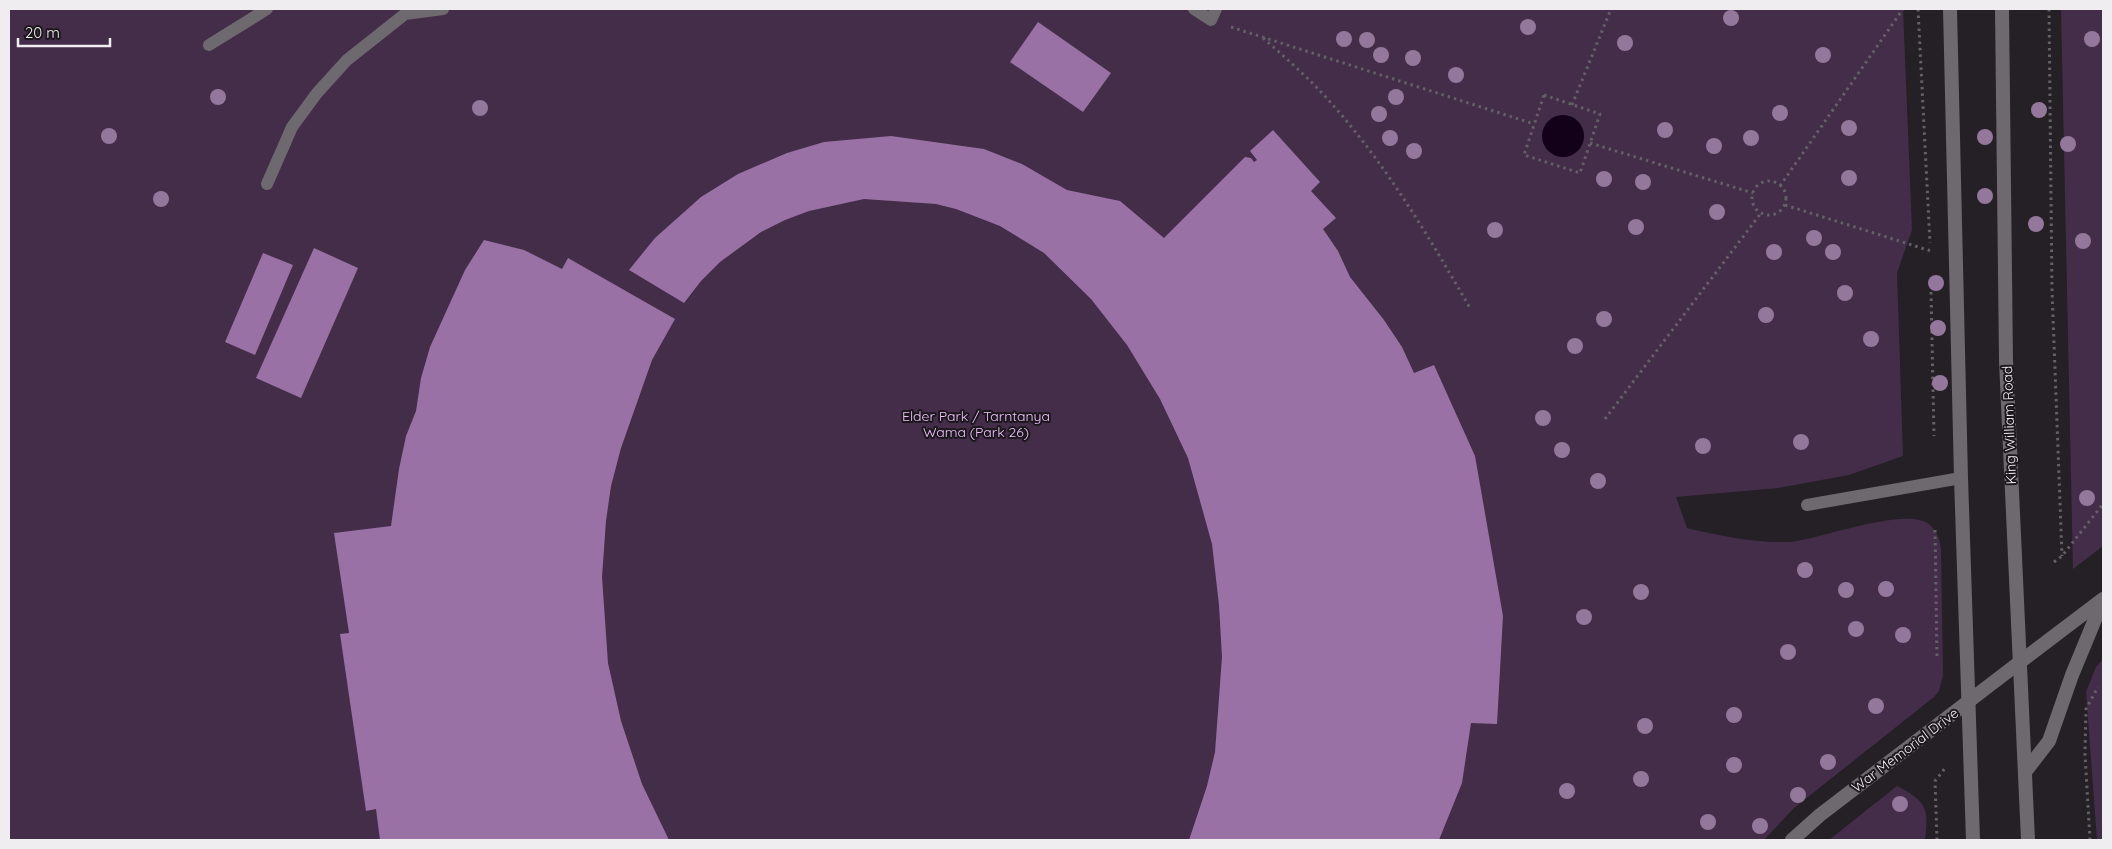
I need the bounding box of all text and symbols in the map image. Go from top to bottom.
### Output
scale bar [18,15,110,47]
text: 20 m [25,23,60,42]
street label: King William Road [1998,365,2020,485]
park label: Elder Park / Tarntanya Wama (Park 26) [902,407,1050,441]
street label: War Memorial Drive [1848,704,1962,796]

